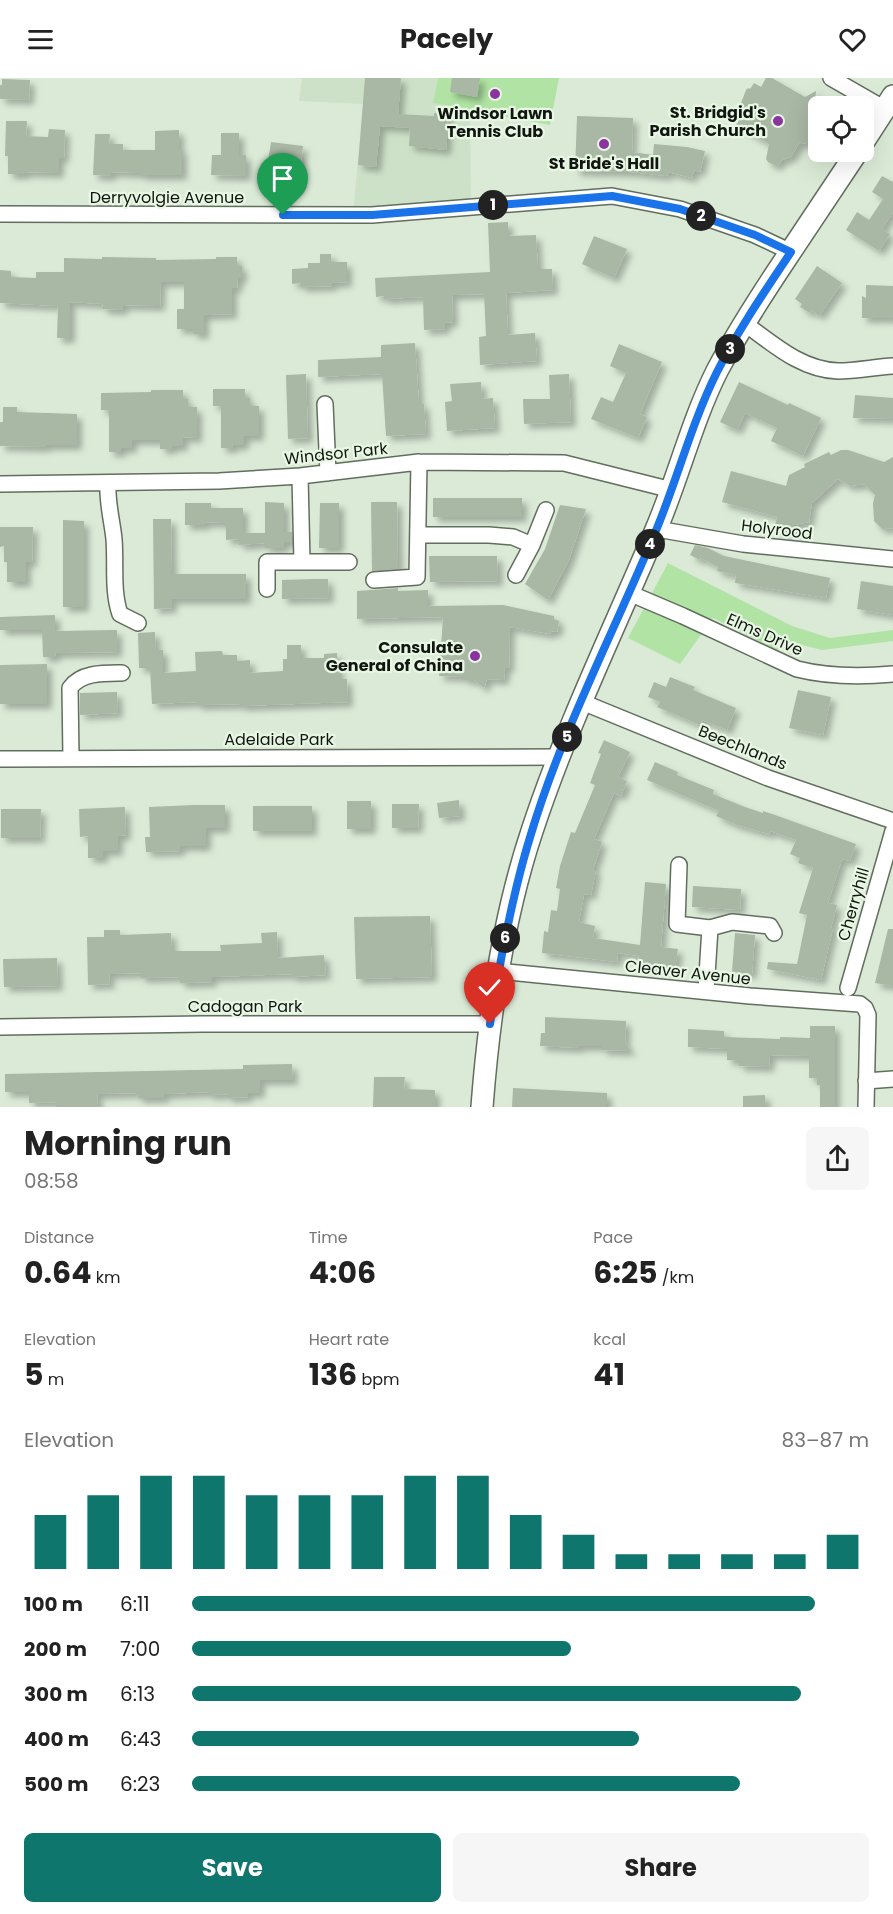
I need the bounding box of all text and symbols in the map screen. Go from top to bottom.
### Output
text: Pacely [400,20,493,57]
icon: menu [24,23,57,56]
icon: heart [836,23,869,56]
marker: Windsor Lawn Tennis Club [488,87,502,101]
map controls [808,96,874,162]
button: locate [808,96,874,162]
place label: St. Bridgid's Parish Church [649,101,766,142]
place label: Windsor Lawn Tennis Club [437,102,553,143]
marker: St. Bridgid's Parish Church [771,114,785,128]
marker: St Bride's Hall [597,137,611,151]
place label: St Bride's Hall [549,152,659,175]
pin [257,153,308,215]
icon: arrive [266,162,299,195]
street label: Derryvolgie Avenue [90,186,244,209]
pin: 1 [478,190,508,220]
text: 1 [490,193,496,216]
pin: 2 [686,201,716,231]
text: 2 [696,204,706,227]
pin: 3 [715,334,745,364]
text: 3 [725,337,735,360]
street label: Windsor Park [283,437,390,470]
street label: Holyrood [740,514,814,545]
pin: 4 [635,529,665,559]
text: 4 [645,532,655,555]
street label: Elms Drive [723,607,807,662]
place label: Consulate General of China [326,636,463,677]
marker: Consulate General of China [468,649,482,663]
street label: Beechlands [695,719,791,776]
pin: 5 [552,722,582,752]
text: 5 [562,725,572,748]
street label: Adelaide Park [224,728,335,751]
street label: Cherryhill [832,865,875,944]
pin: 6 [490,923,520,953]
text: 6 [500,926,510,949]
street label: Cleaver Avenue [624,954,752,991]
pin [464,962,515,1024]
icon: check [473,971,506,1004]
street label: Cadogan Park [188,995,303,1018]
text: Morning run [24,1120,232,1167]
button: share [806,1127,869,1190]
text: 08:58 [24,1167,79,1195]
text: Distance [24,1226,94,1249]
text: Time [309,1226,348,1249]
text: Pace [593,1226,633,1249]
text: 0.64 [24,1251,91,1294]
text: 4:06 [309,1251,376,1294]
text: 6:25 [593,1251,658,1294]
text: km [91,1266,120,1289]
text: /km [658,1266,694,1289]
text: Elevation [24,1328,96,1351]
text: Heart rate [309,1328,389,1351]
text: kcal [593,1328,626,1351]
text: 5 [24,1353,44,1396]
text: 136 [309,1353,357,1396]
text: 41 [593,1353,625,1396]
text: m [44,1368,64,1391]
text: bpm [357,1368,400,1391]
text: Elevation [24,1426,114,1454]
text: 83–87 m [782,1426,869,1454]
text: 100 m [24,1590,83,1618]
text: 6:11 [120,1590,150,1618]
text: 200 m [24,1635,87,1663]
text: 7:00 [120,1635,160,1663]
text: 300 m [24,1680,88,1708]
text: 6:13 [120,1680,155,1708]
text: 400 m [24,1725,89,1753]
text: 6:43 [120,1725,161,1753]
text: 500 m [24,1770,89,1798]
text: 6:23 [120,1770,160,1798]
button: Save [24,1833,441,1902]
button: Share [453,1833,869,1902]

